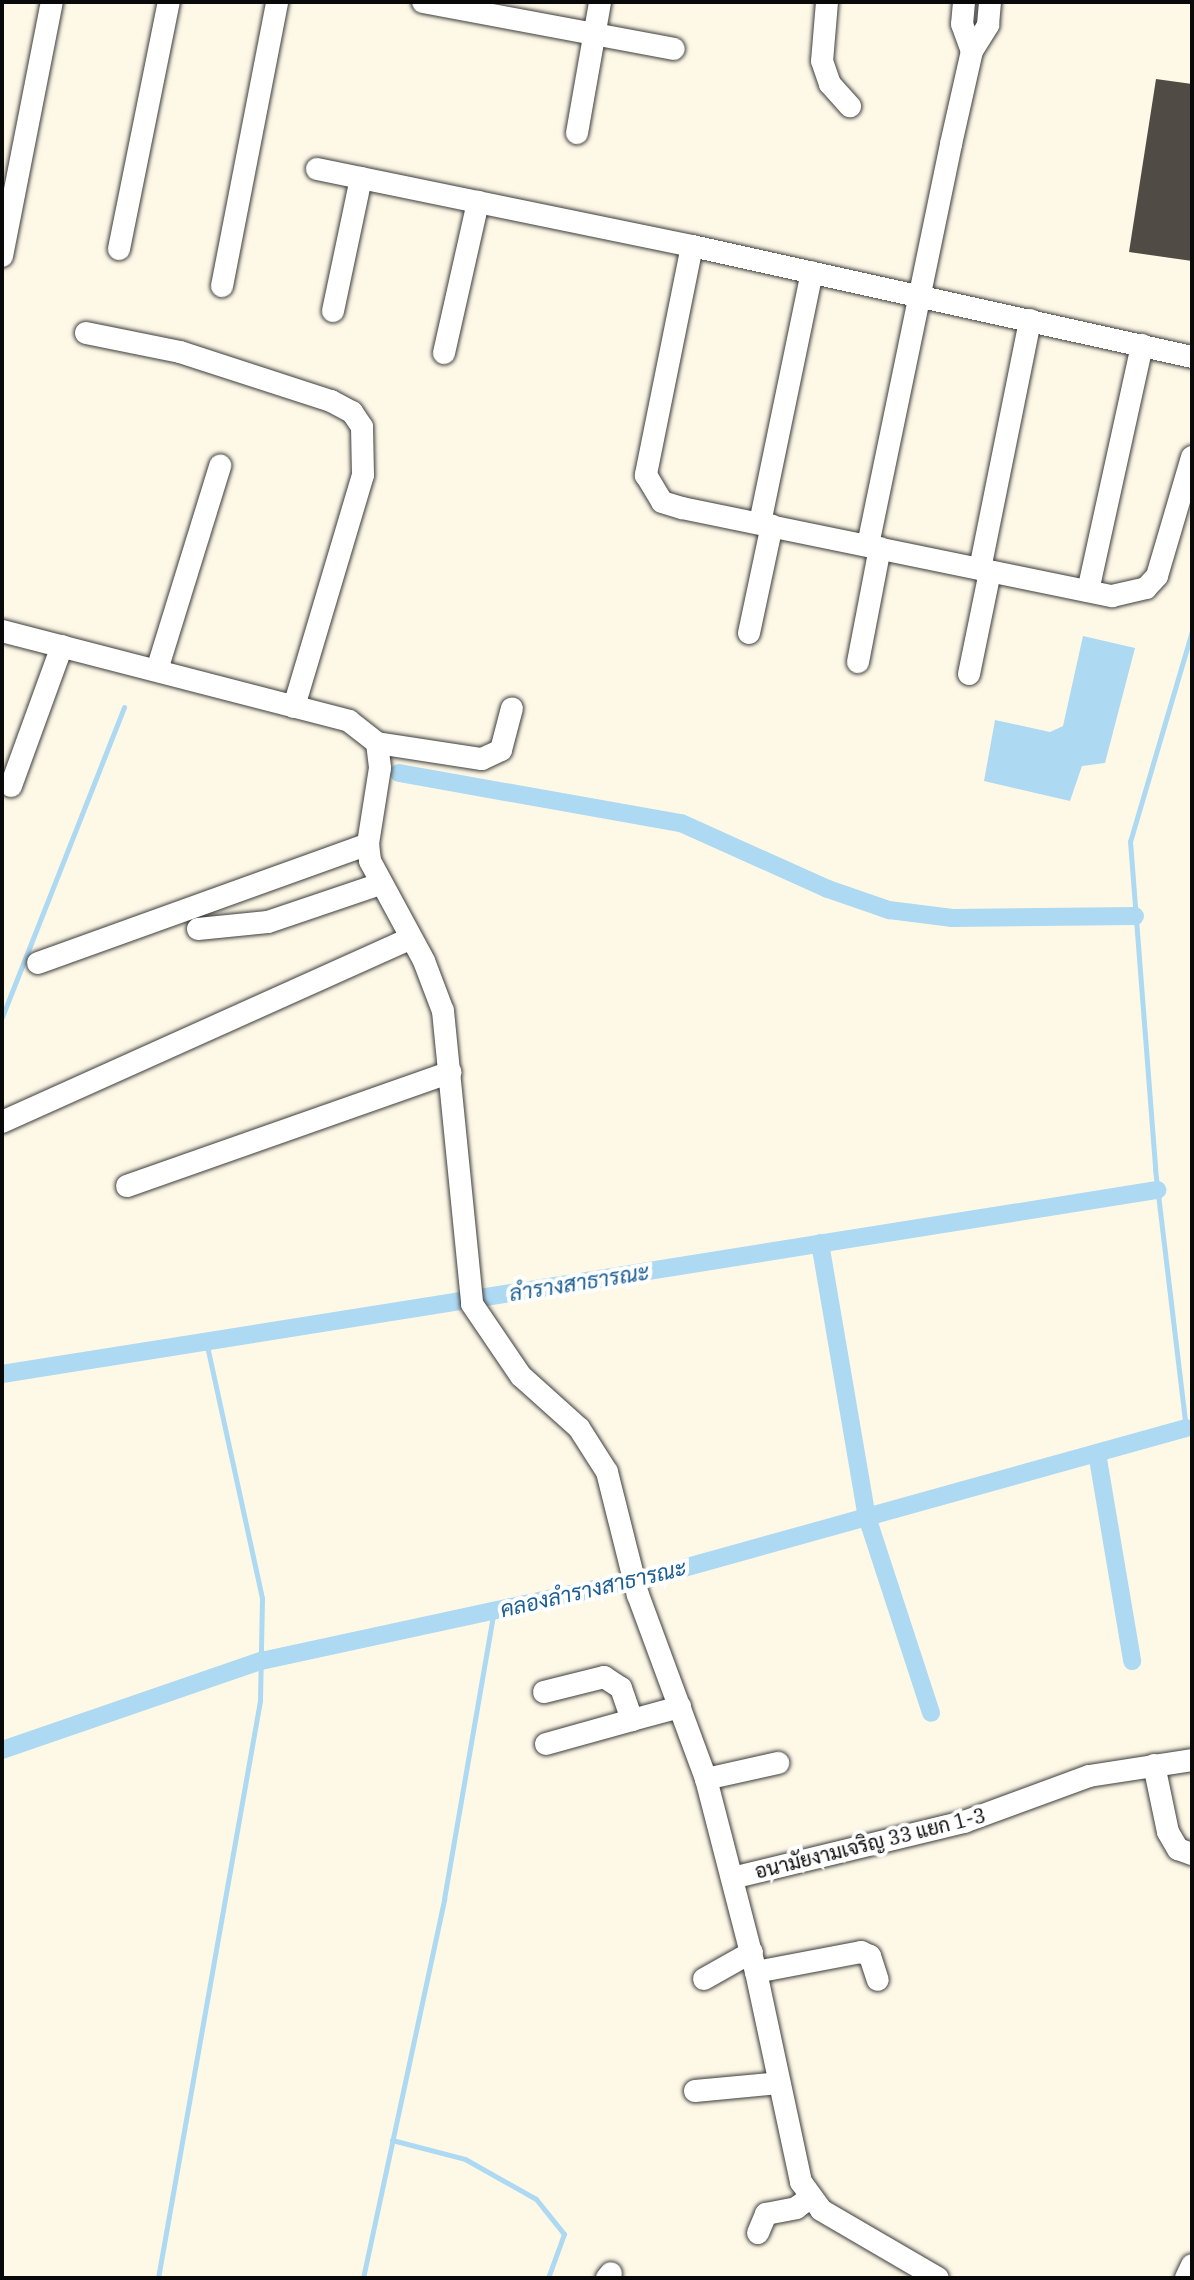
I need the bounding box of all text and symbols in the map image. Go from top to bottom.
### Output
water label: ลำรางสาธารณะ [507,1258,651,1306]
water label: คลองลำรางสาธารณะ [497,1554,689,1622]
street label: อนามัยงามเจริญ 33 แยก 1-3 [752,1803,988,1883]

